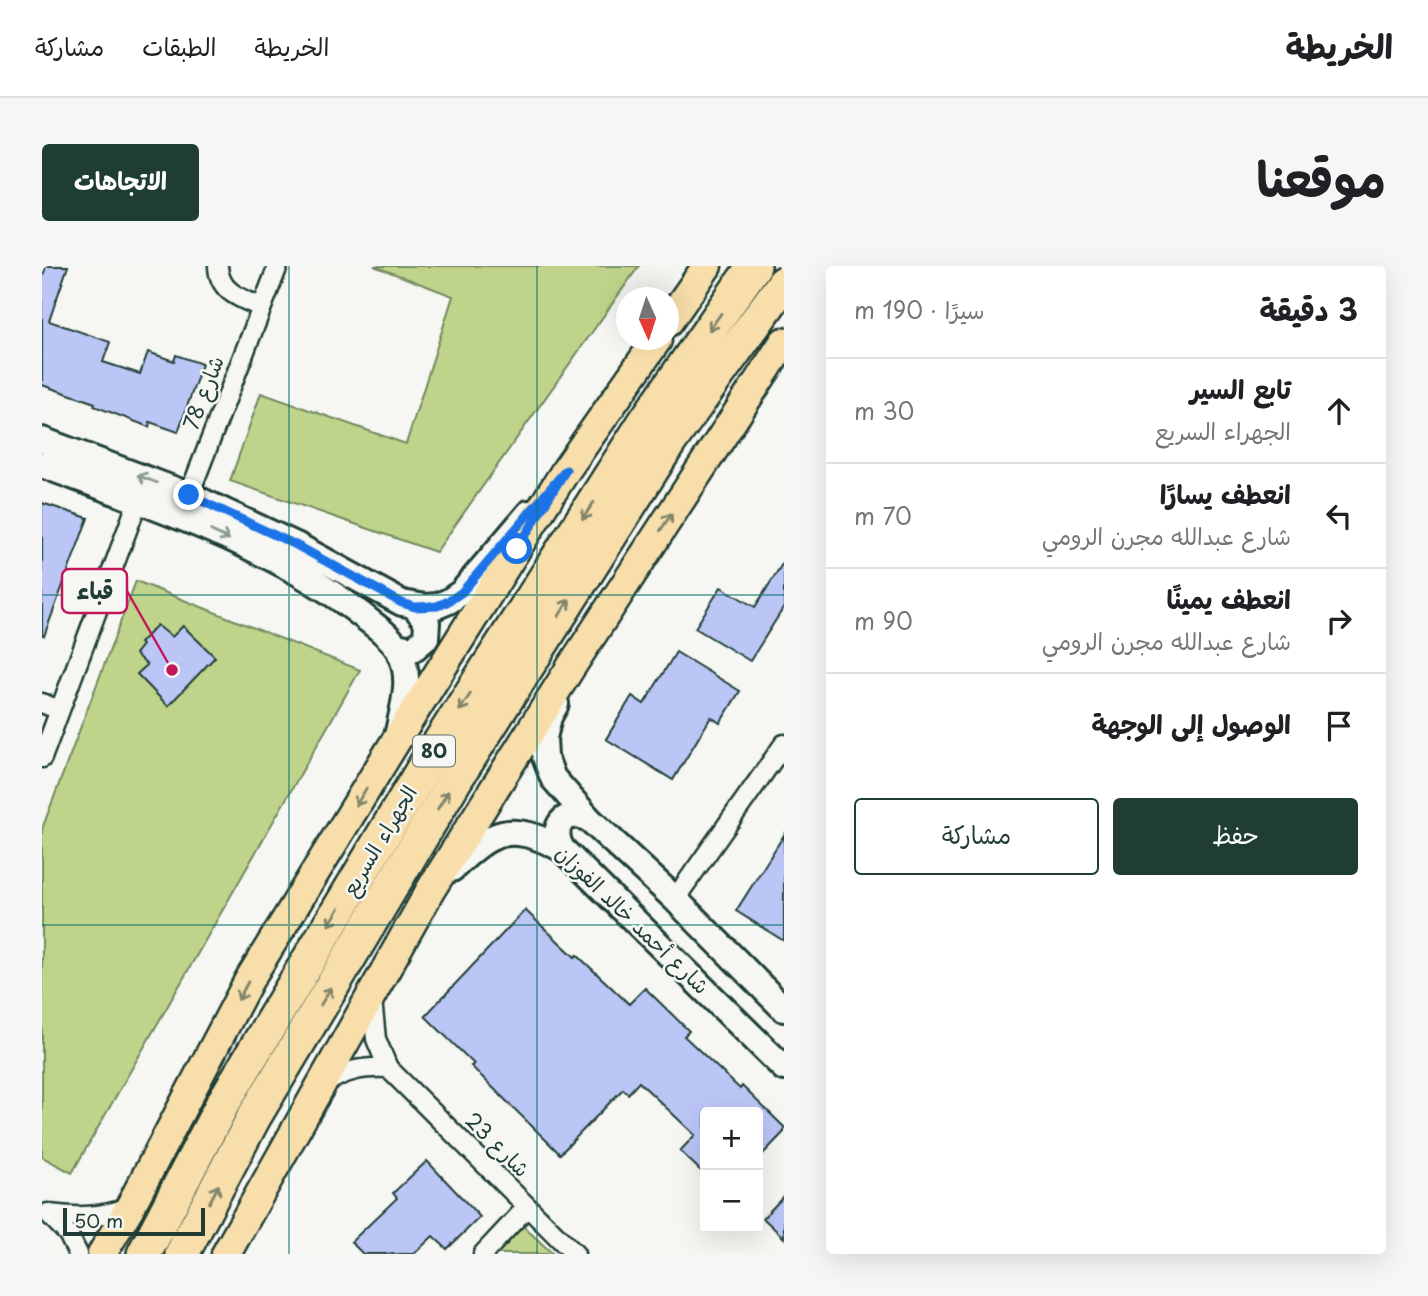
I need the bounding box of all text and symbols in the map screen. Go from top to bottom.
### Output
text: الخريطة [1286,20,1393,70]
text: مشاركة [35,28,104,64]
text: الطبقات [142,28,217,64]
text: الخريطة [255,28,329,64]
text: موقعنا [1256,140,1386,214]
button: الاتجاهات [42,144,199,221]
text: 3 دقيقة [1260,286,1358,331]
north arrow [616,287,679,350]
text: سيرًا · 190 m [854,292,985,327]
one-way arrow [708,312,722,331]
street label: شارع 78 [173,351,232,434]
text: تابع السير [1190,369,1291,408]
icon: ahead [1320,392,1358,430]
text: 30 m [854,393,914,428]
text: الجهراء السريع [1155,413,1291,448]
one-way arrow [136,471,158,484]
text: انعطف يسارًا [1160,474,1291,513]
route end [173,479,204,510]
icon: left [1320,497,1358,535]
text: 70 m [854,498,912,533]
one-way arrow [581,500,595,520]
one-way arrow [659,513,673,532]
text: شارع عبدالله مجرن الرومي [1042,518,1291,553]
one-way arrow [208,529,230,542]
route start [501,533,532,564]
callout: قباء [62,569,127,613]
text: قباء [77,572,113,607]
text: انعطف يمينًا [1167,579,1291,618]
one-way arrow [558,599,572,619]
icon: right [1320,602,1358,640]
text: 90 m [854,603,913,638]
text: شارع عبدالله مجرن الرومي [1042,623,1291,658]
one-way arrow [458,692,473,711]
text: الوصول إلى الوجهة [1092,704,1291,743]
icon: arrive [1320,707,1358,745]
road number: 80 [413,736,455,766]
street label: الجهراء السريع [333,778,425,902]
one-way arrow [354,786,368,806]
one-way arrow [436,791,450,811]
button: مشاركة [854,798,1099,875]
button: حفظ [1113,798,1358,875]
street label: شارع أحمد خالد الفوزان [549,837,718,1001]
one-way arrow [327,907,341,927]
one-way arrow [236,981,250,1001]
one-way arrow [320,986,334,1006]
street label: شارع 23 [458,1104,538,1184]
map controls [700,1107,763,1233]
button: + [700,1107,763,1170]
button: − [700,1170,763,1233]
one-way arrow [207,1184,221,1204]
scale bar [63,1205,205,1237]
text: 50 m [74,1206,123,1234]

